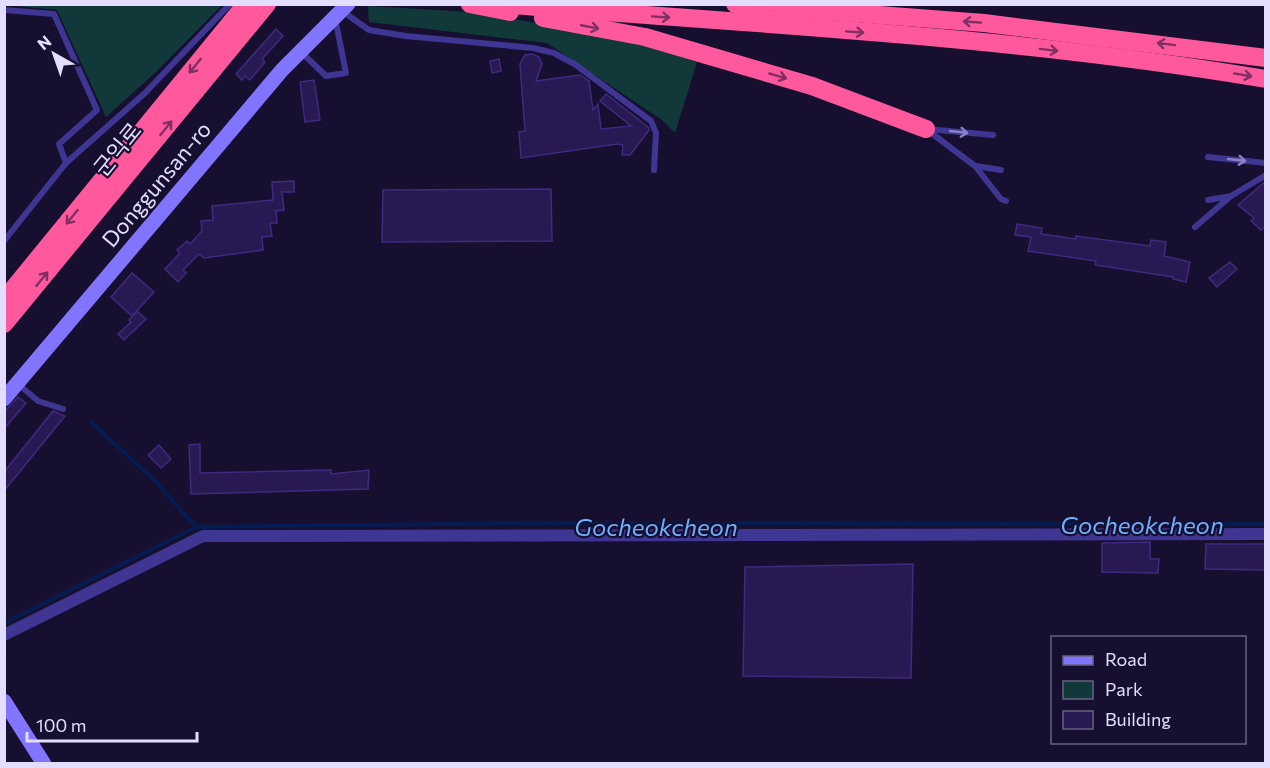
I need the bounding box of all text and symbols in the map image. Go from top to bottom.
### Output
one-way arrow [650,12,670,23]
one-way arrow [963,16,983,27]
one-way arrow [579,22,599,33]
north arrow [24,24,84,84]
one-way arrow [845,27,865,38]
text: N [33,31,55,53]
one-way arrow [1157,38,1176,49]
one-way arrow [1039,45,1059,56]
one-way arrow [189,58,202,74]
one-way arrow [1232,70,1252,81]
one-way arrow [768,71,787,82]
street label: Donggunsan-ro [96,116,216,252]
street label: 군익로 [87,117,147,181]
one-way arrow [159,120,172,136]
one-way arrow [949,127,969,138]
one-way arrow [1226,155,1246,166]
one-way arrow [65,209,79,224]
one-way arrow [35,271,48,287]
water label: Gocheokcheon [1060,510,1224,539]
water label: Gocheokcheon [574,512,738,541]
legend [1051,636,1246,744]
text: Road [1105,648,1147,670]
text: Park [1105,678,1143,700]
scale bar [27,705,196,743]
text: Building [1105,708,1171,730]
text: 100 m [36,714,86,736]

